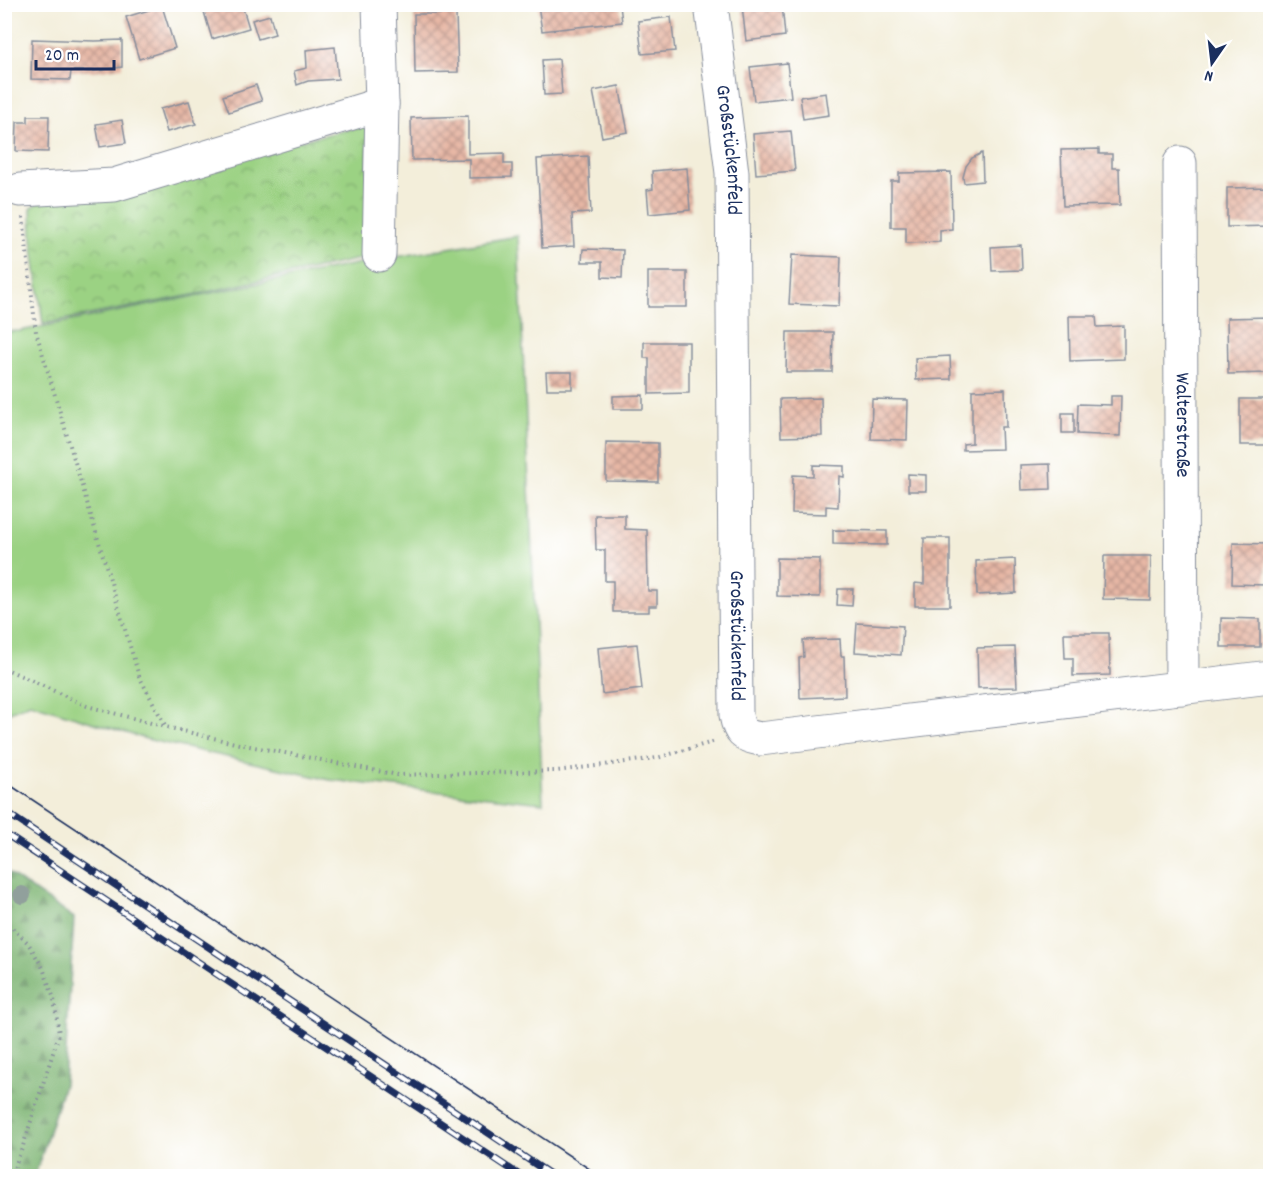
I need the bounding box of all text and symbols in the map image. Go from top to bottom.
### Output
scale bar [36,33,114,71]
north arrow [1182,33,1242,93]
text: 20 m [45,44,79,69]
text: N [1202,63,1216,87]
street label: Großstückenfeld [706,83,747,215]
street label: Walterstraße [1166,372,1196,478]
street label: Großstückenfeld [720,570,751,701]

